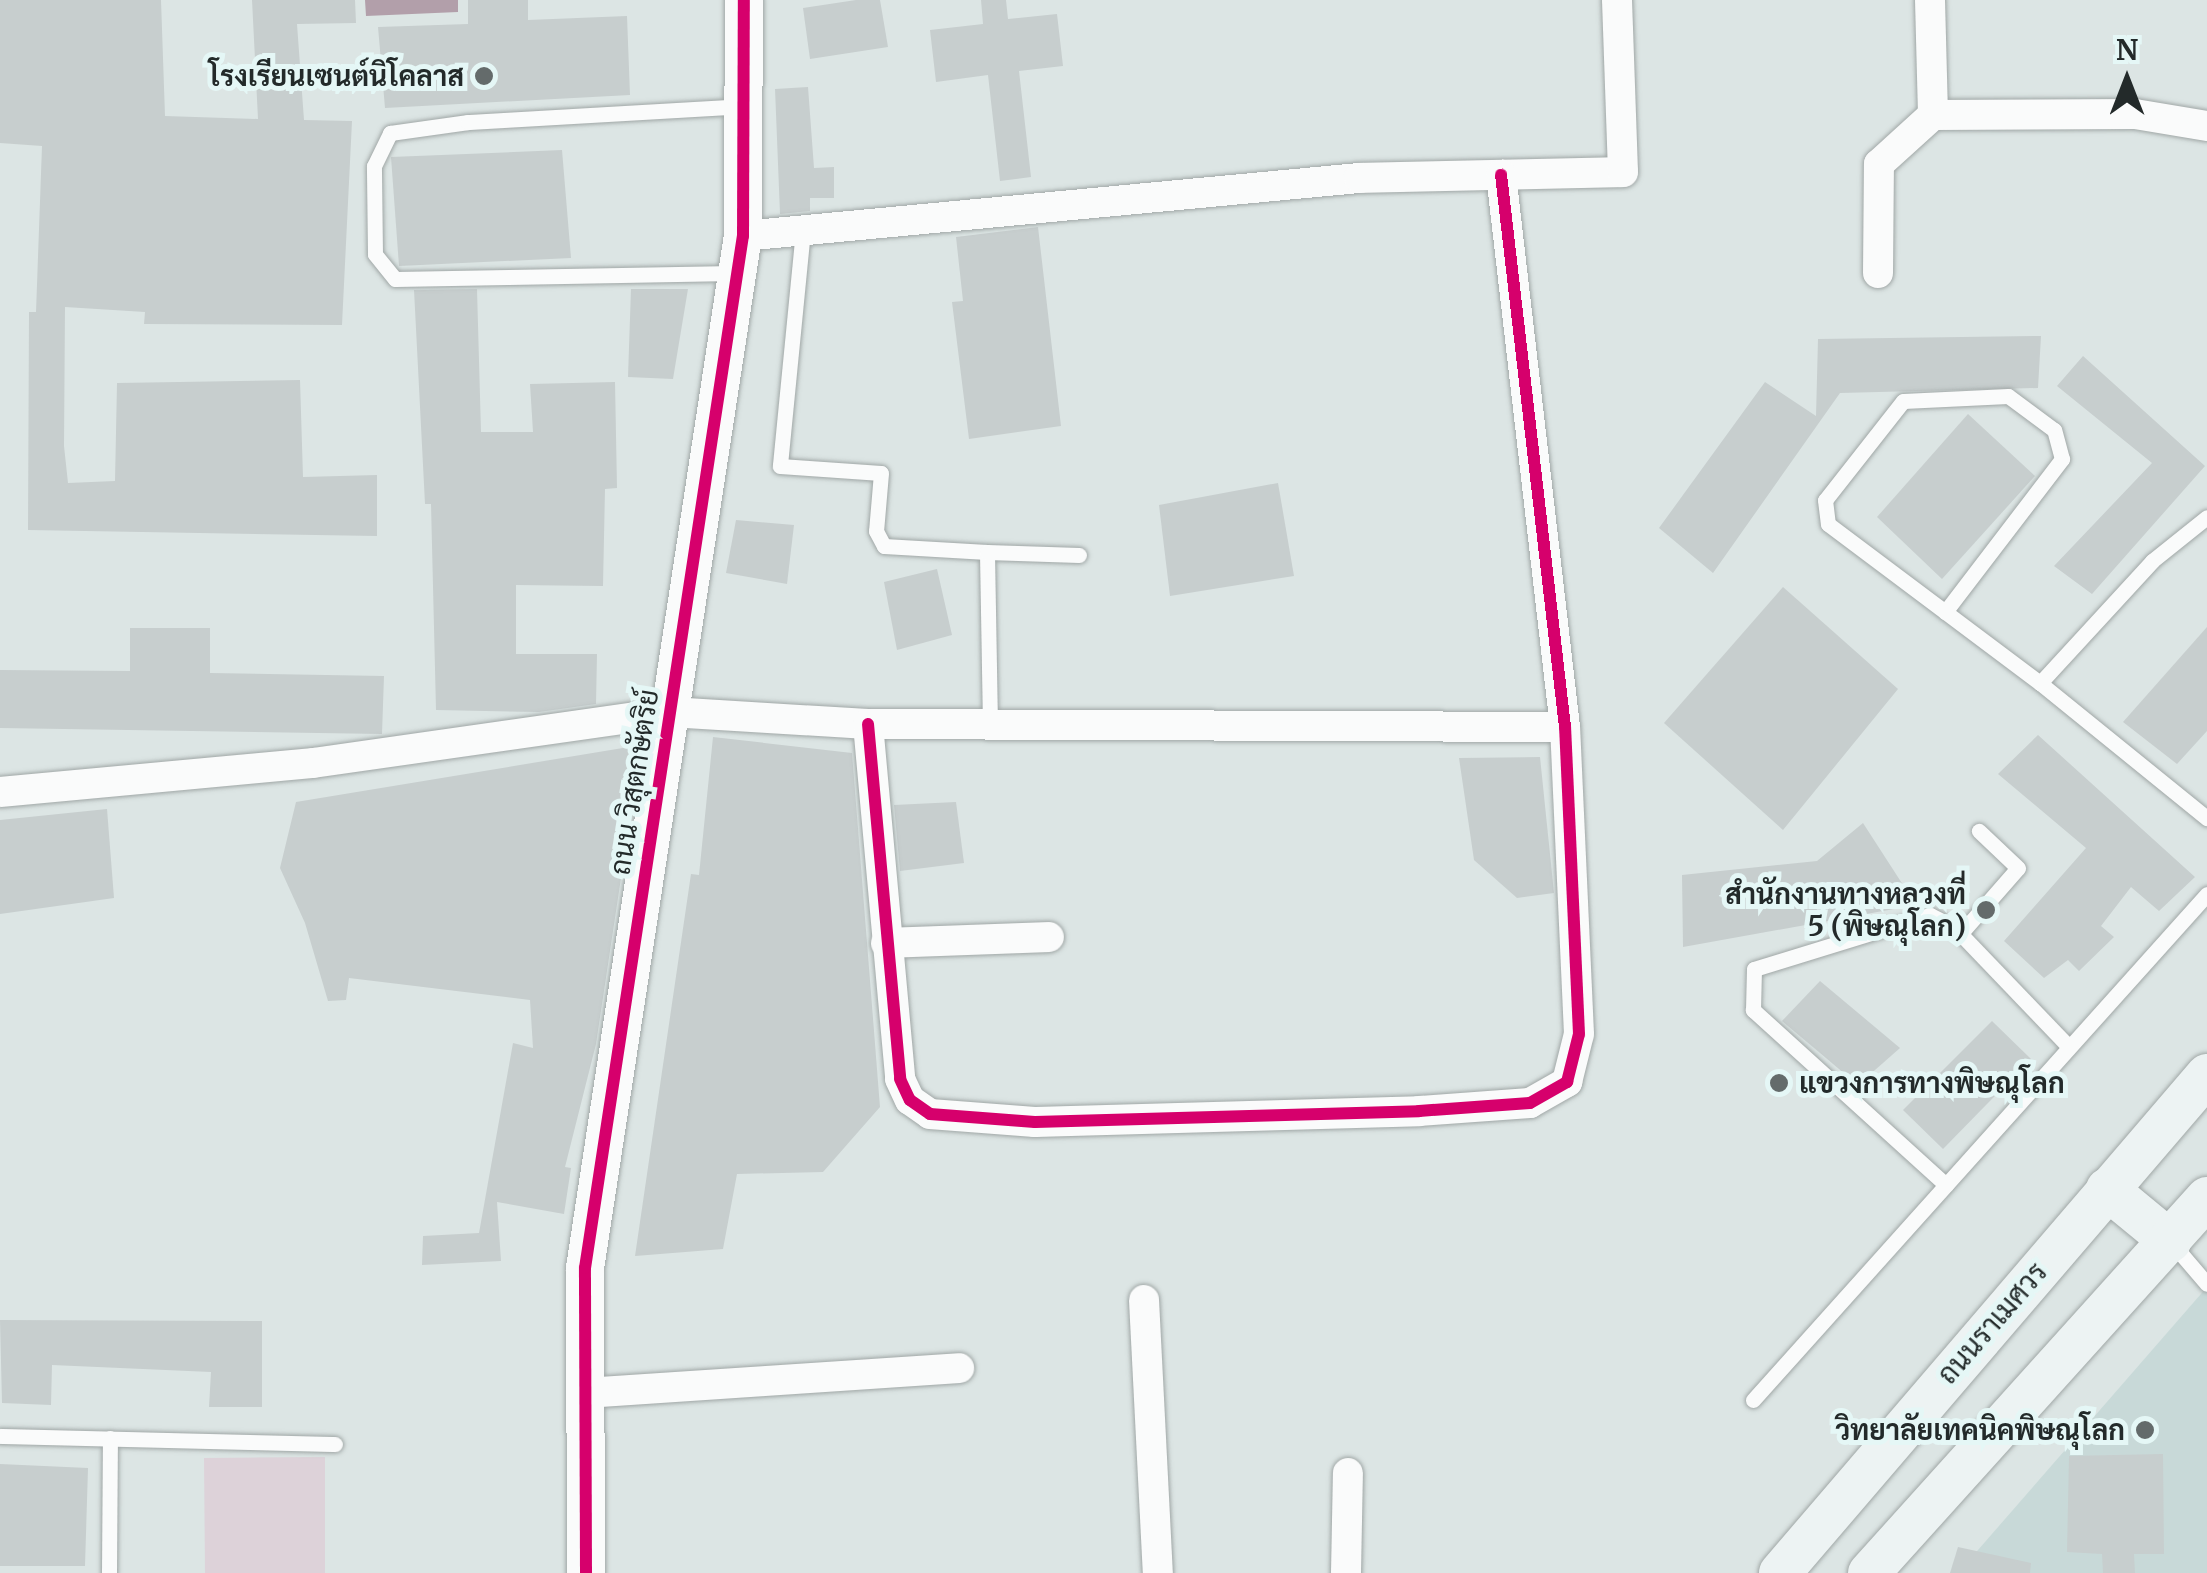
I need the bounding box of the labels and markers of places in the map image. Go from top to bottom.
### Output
place label: โรงเรียนเซนต์นิโคลาส [209,59,464,93]
marker: โรงเรียนเซนต์นิโคลาส [473,65,495,87]
place label: สำนักงานทางหลวงที่ 5 (พิษณุโลก) [1725,877,1966,943]
marker: สำนักงานทางหลวงที่ 5 (พิษณุโลก) [1975,899,1997,921]
place label: แขวงการทางพิษณุโลก [1799,1066,2065,1100]
marker: แขวงการทางพิษณุโลก [1768,1072,1790,1094]
place label: วิทยาลัยเทคนิคพิษณุโลก [1835,1413,2125,1447]
marker: วิทยาลัยเทคนิคพิษณุโลก [2134,1419,2156,1441]

